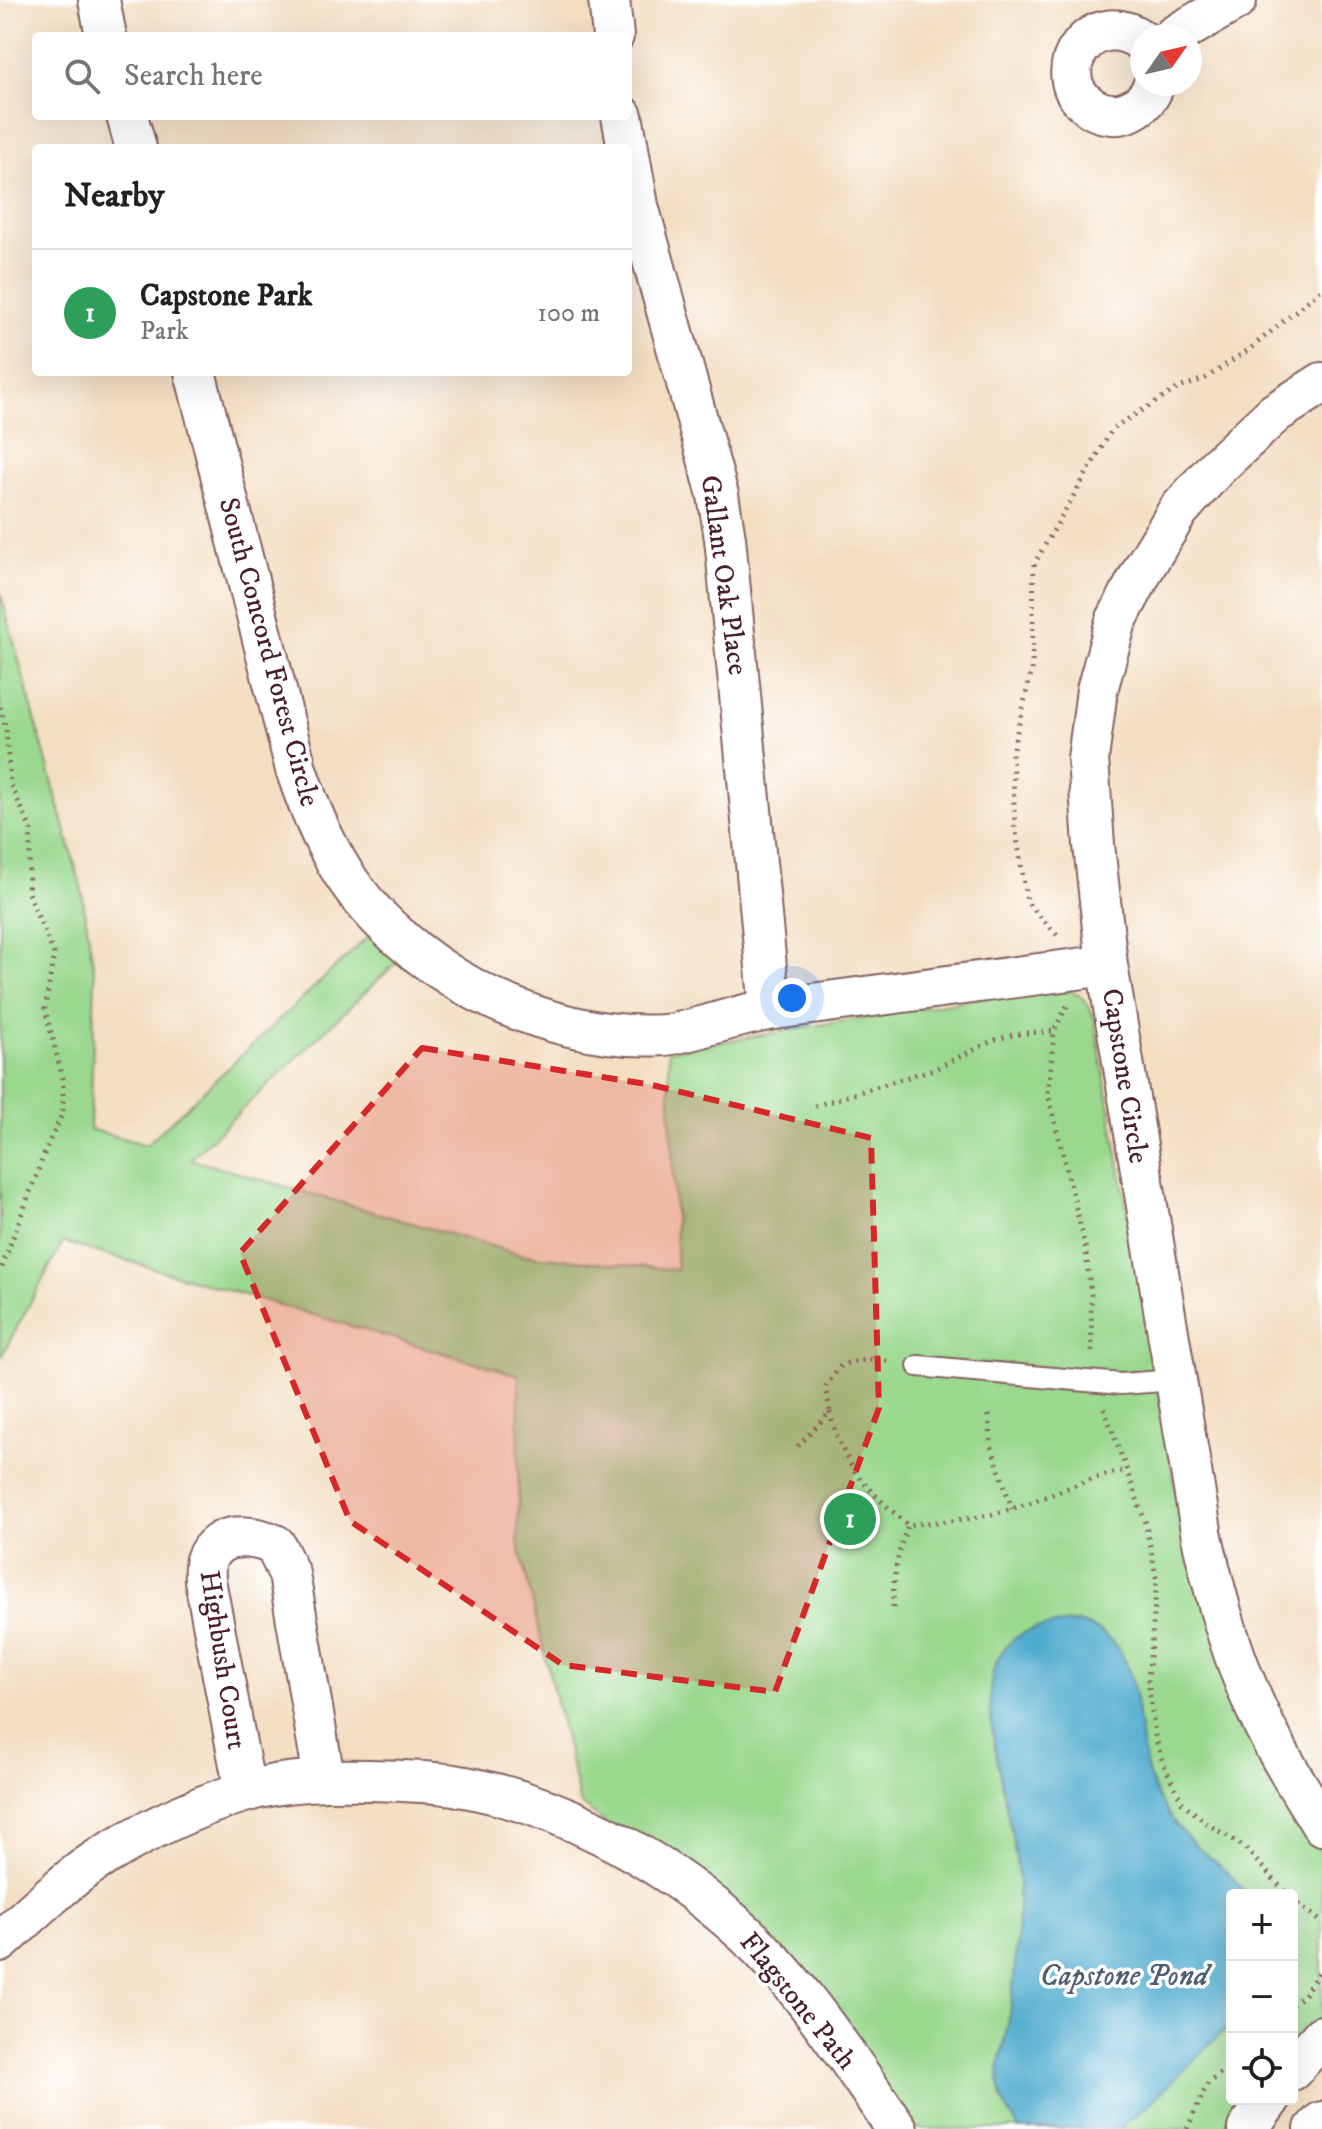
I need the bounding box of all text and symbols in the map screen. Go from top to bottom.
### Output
north arrow [1130,24,1202,96]
search box [32,32,632,120]
icon: search [60,54,104,98]
text: Search here [124,58,263,95]
text: Nearby [64,175,165,217]
text: Capstone Park [140,278,312,315]
text: 1 [85,297,95,330]
text: 100 m [537,297,600,330]
text: Park [140,315,189,348]
street label: Gallant Oak Place [693,473,755,677]
street label: South Concord Forest Circle [211,494,327,810]
your location [772,978,812,1018]
street label: Capstone Circle [1094,986,1156,1166]
pin: 1 [824,1489,876,1549]
street label: Highbush Court [192,1568,254,1752]
map controls [1226,1889,1298,2105]
button: + [1226,1889,1298,1961]
street label: Flagstone Path [732,1925,864,2077]
water label: Capstone Pond [1040,1958,1213,1995]
button: − [1226,1961,1298,2033]
button: locate [1226,2033,1298,2105]

